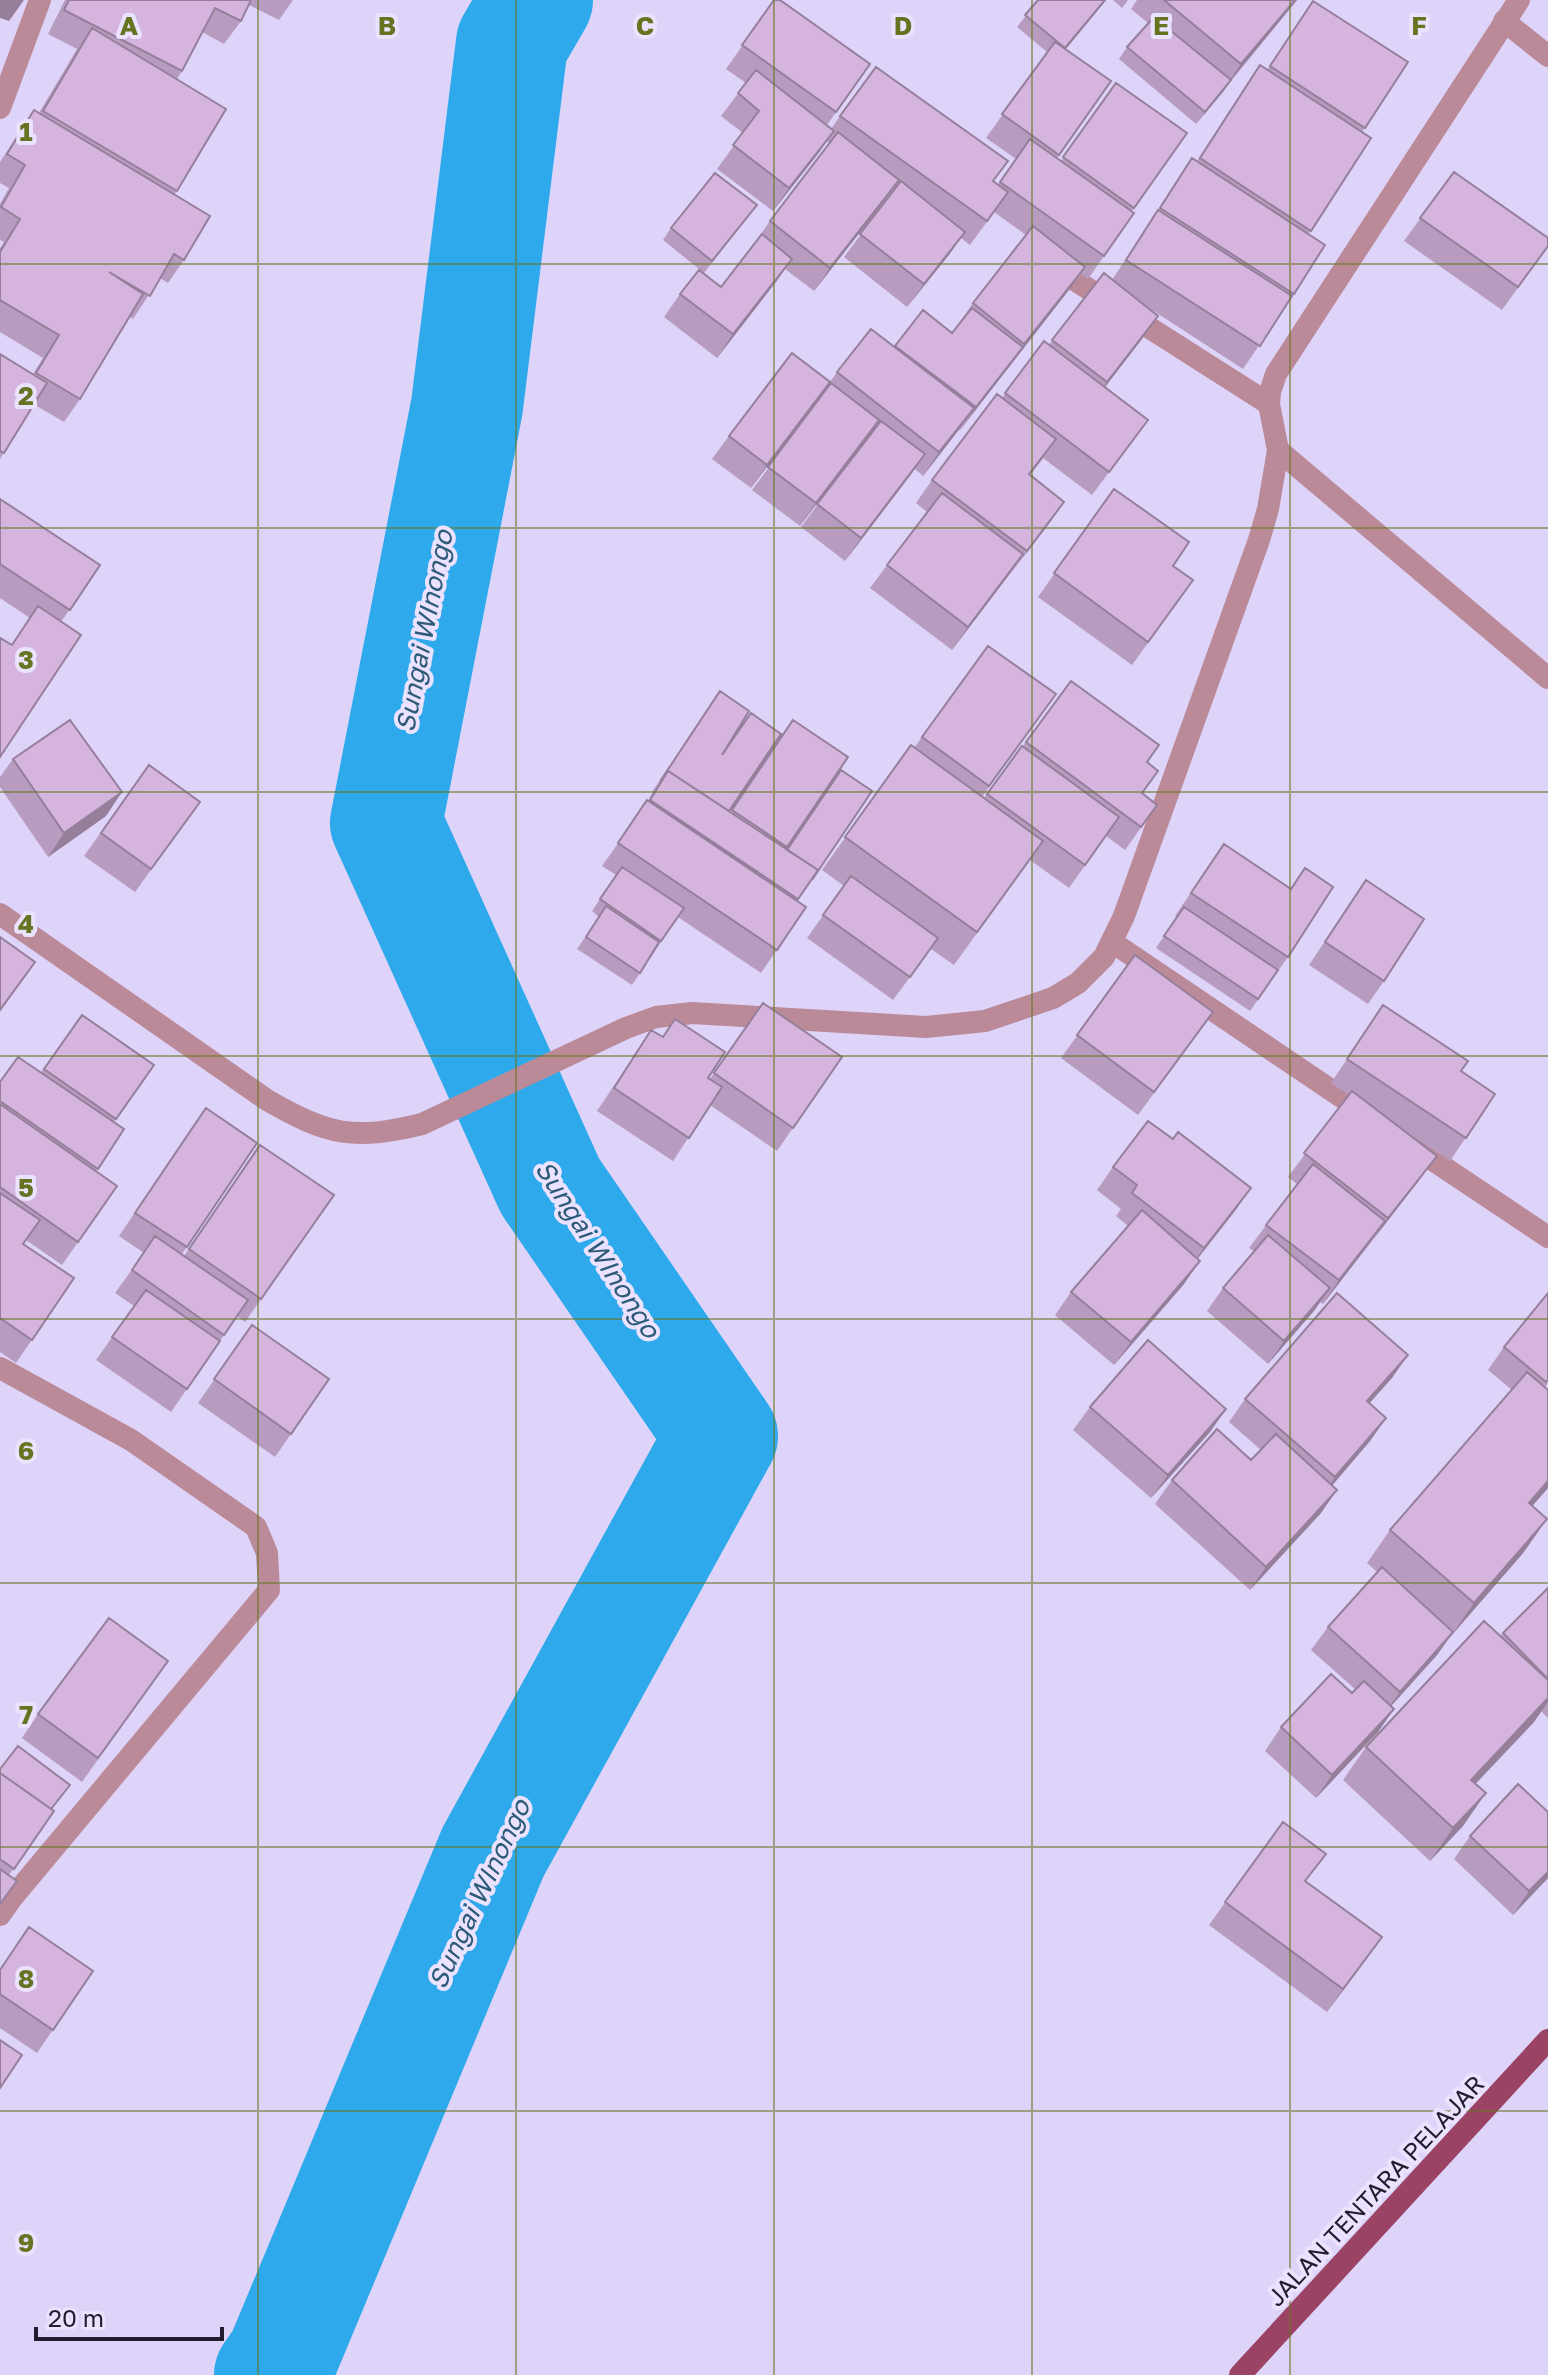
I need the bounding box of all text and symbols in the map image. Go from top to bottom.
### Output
text: A [120,10,139,41]
text: B [378,10,396,41]
text: C [636,10,654,41]
text: D [894,10,912,41]
text: E [1153,10,1169,41]
text: F [1411,10,1427,41]
text: 1 [19,116,33,147]
text: 2 [18,380,34,411]
water label: Sungai WInongo [389,526,459,734]
text: 3 [18,644,34,675]
text: 4 [18,908,34,939]
water label: Sungai WInongo [529,1155,668,1344]
text: 5 [18,1172,34,1203]
text: 6 [18,1435,34,1466]
text: 7 [19,1699,33,1730]
water label: Sungai WInongo [422,1793,537,1993]
text: 8 [18,1963,34,1994]
street label: JALAN TENTARA PELAJAR [1260,2069,1490,2311]
text: 9 [18,2227,34,2258]
scale bar [36,2291,222,2341]
text: 20 m [48,2303,104,2332]

